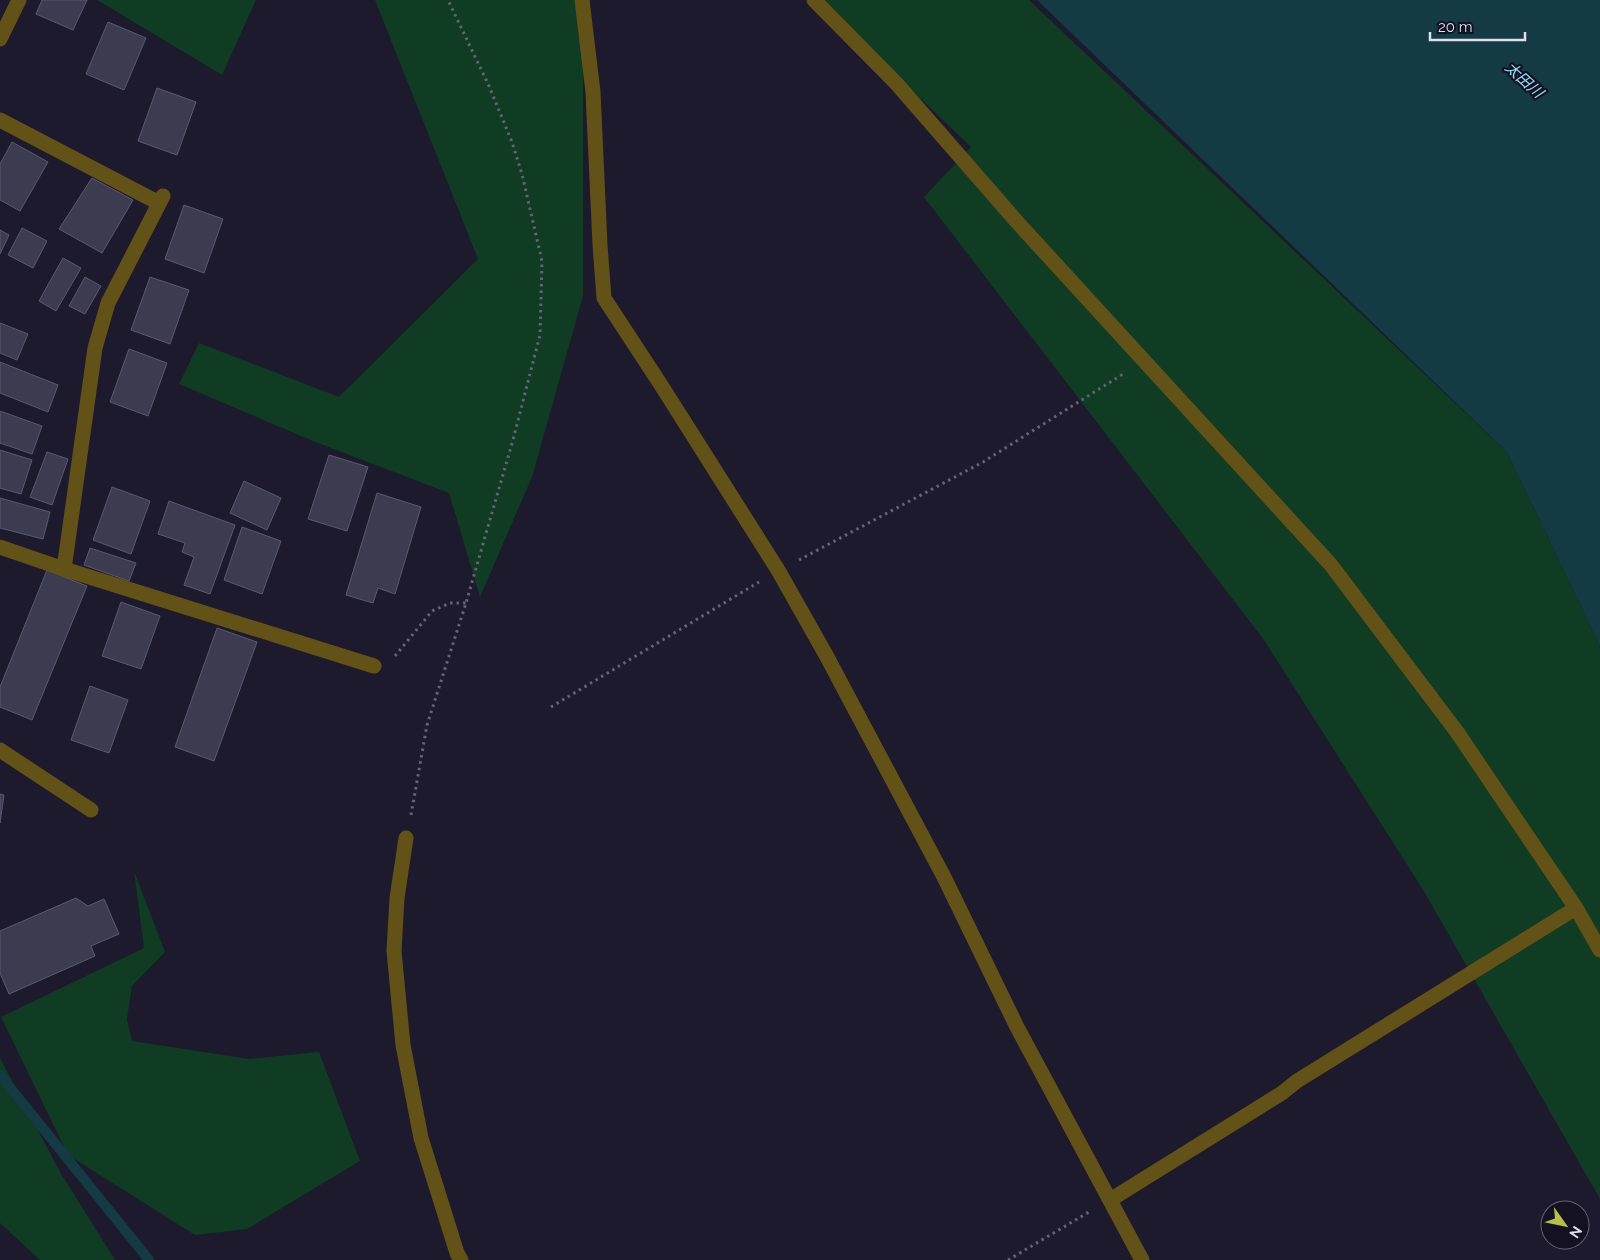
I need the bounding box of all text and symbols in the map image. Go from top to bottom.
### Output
scale bar [1430,10,1525,42]
text: 20 m [1438,18,1473,36]
water label: 太田川 [1501,58,1548,103]
north arrow [1540,1200,1590,1250]
text: N [1566,1223,1586,1241]

